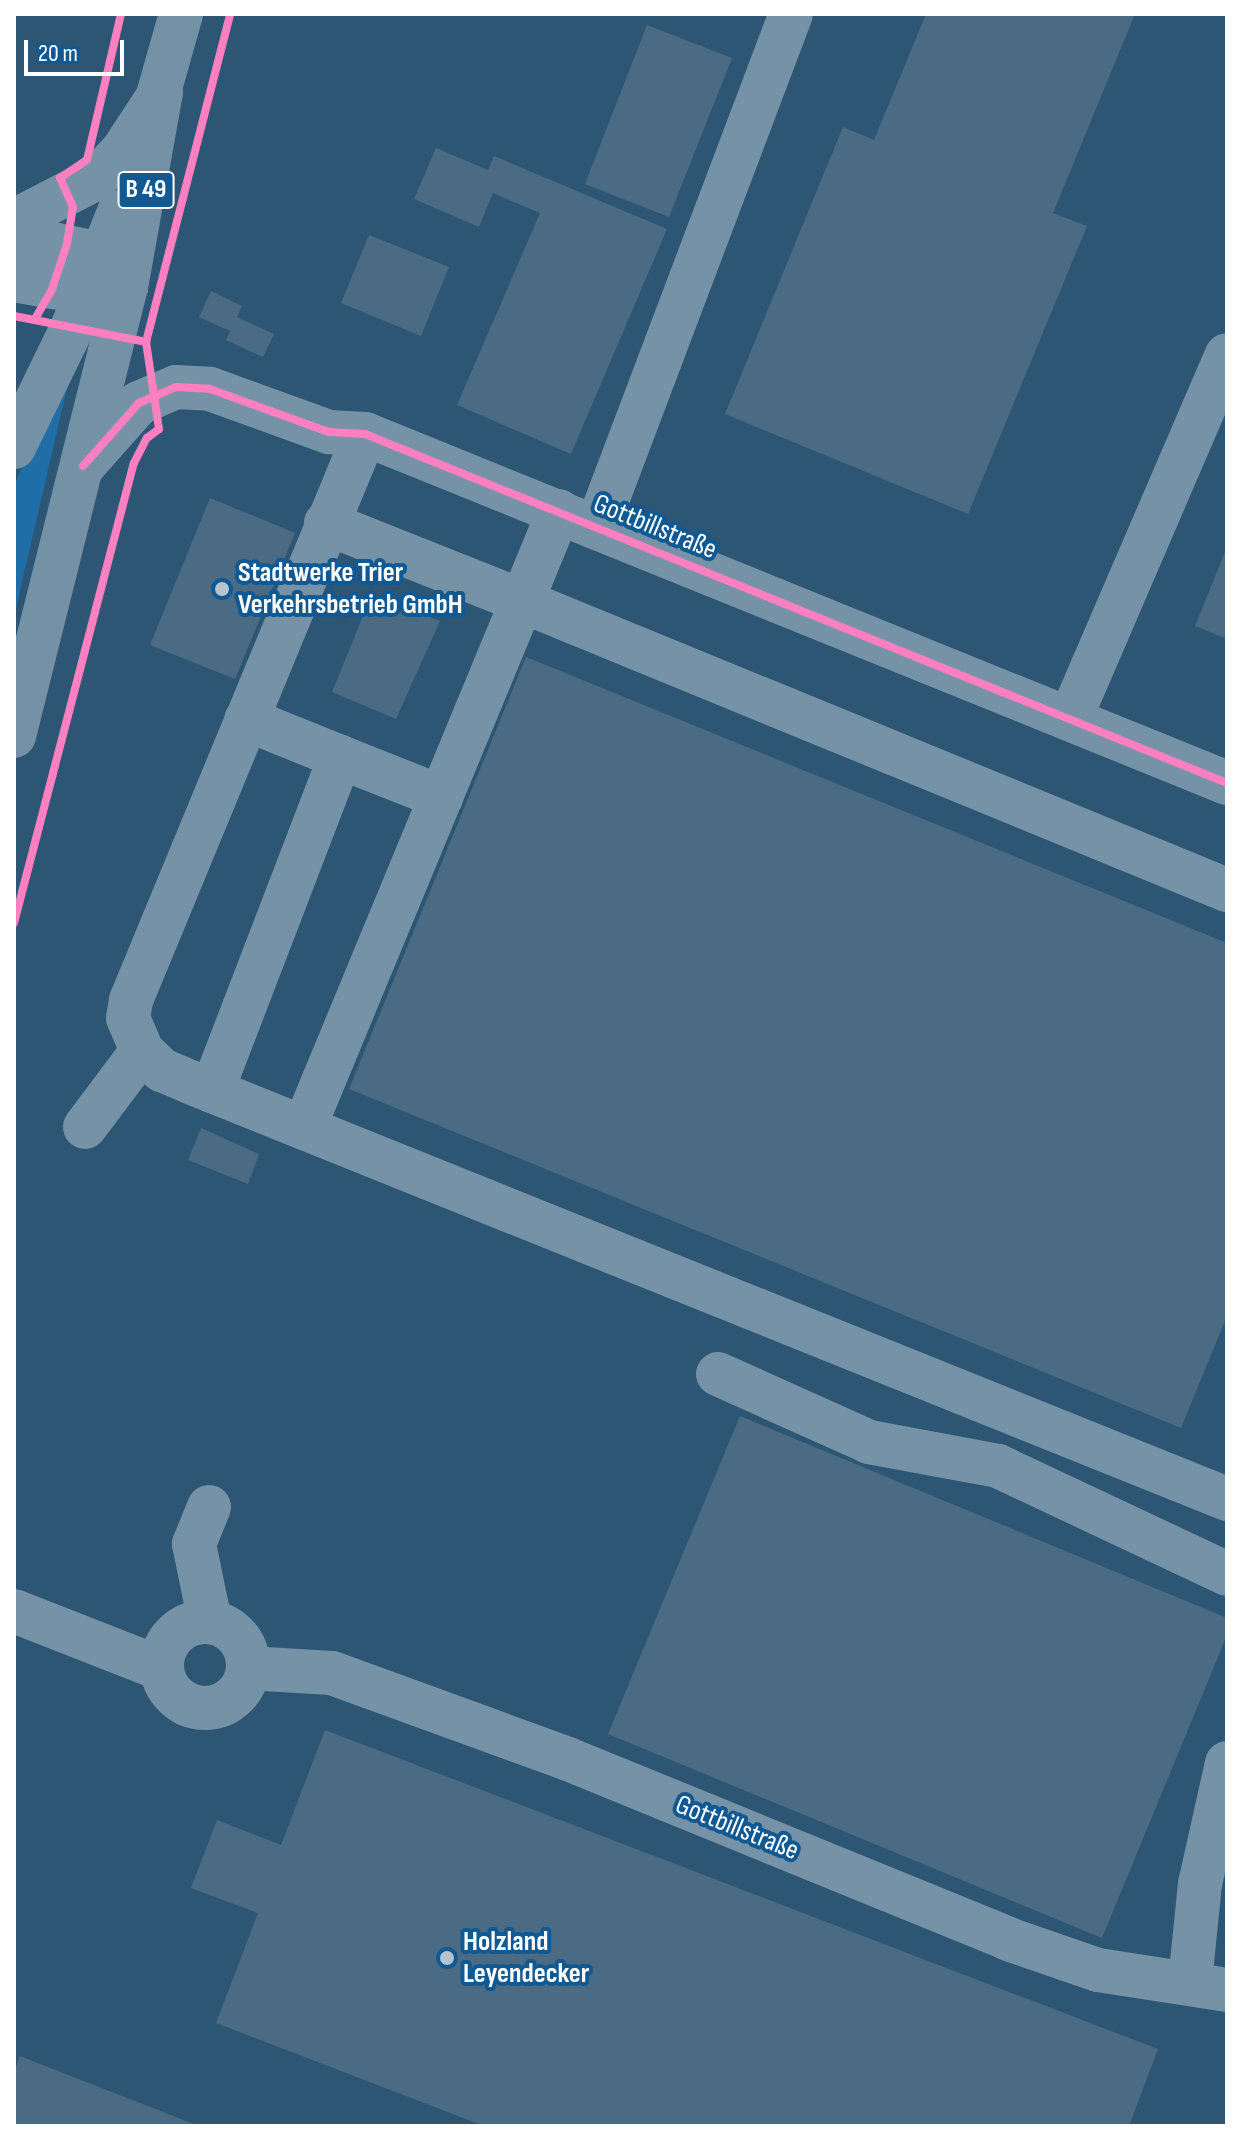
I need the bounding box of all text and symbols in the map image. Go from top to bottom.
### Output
scale bar [28,24,128,74]
text: 20 m [38,39,78,68]
road number: B 49 [116,168,176,212]
street label: Gottbillstraße [588,487,722,567]
place label: Stadtwerke Trier Verkehrsbetrieb GmbH [238,556,463,622]
marker: Stadtwerke Trier Verkehrsbetrieb GmbH [213,580,231,598]
street label: Gottbillstraße [670,1788,804,1868]
place label: Holzland Leyendecker [463,1925,589,1991]
marker: Holzland Leyendecker [438,1949,456,1967]

